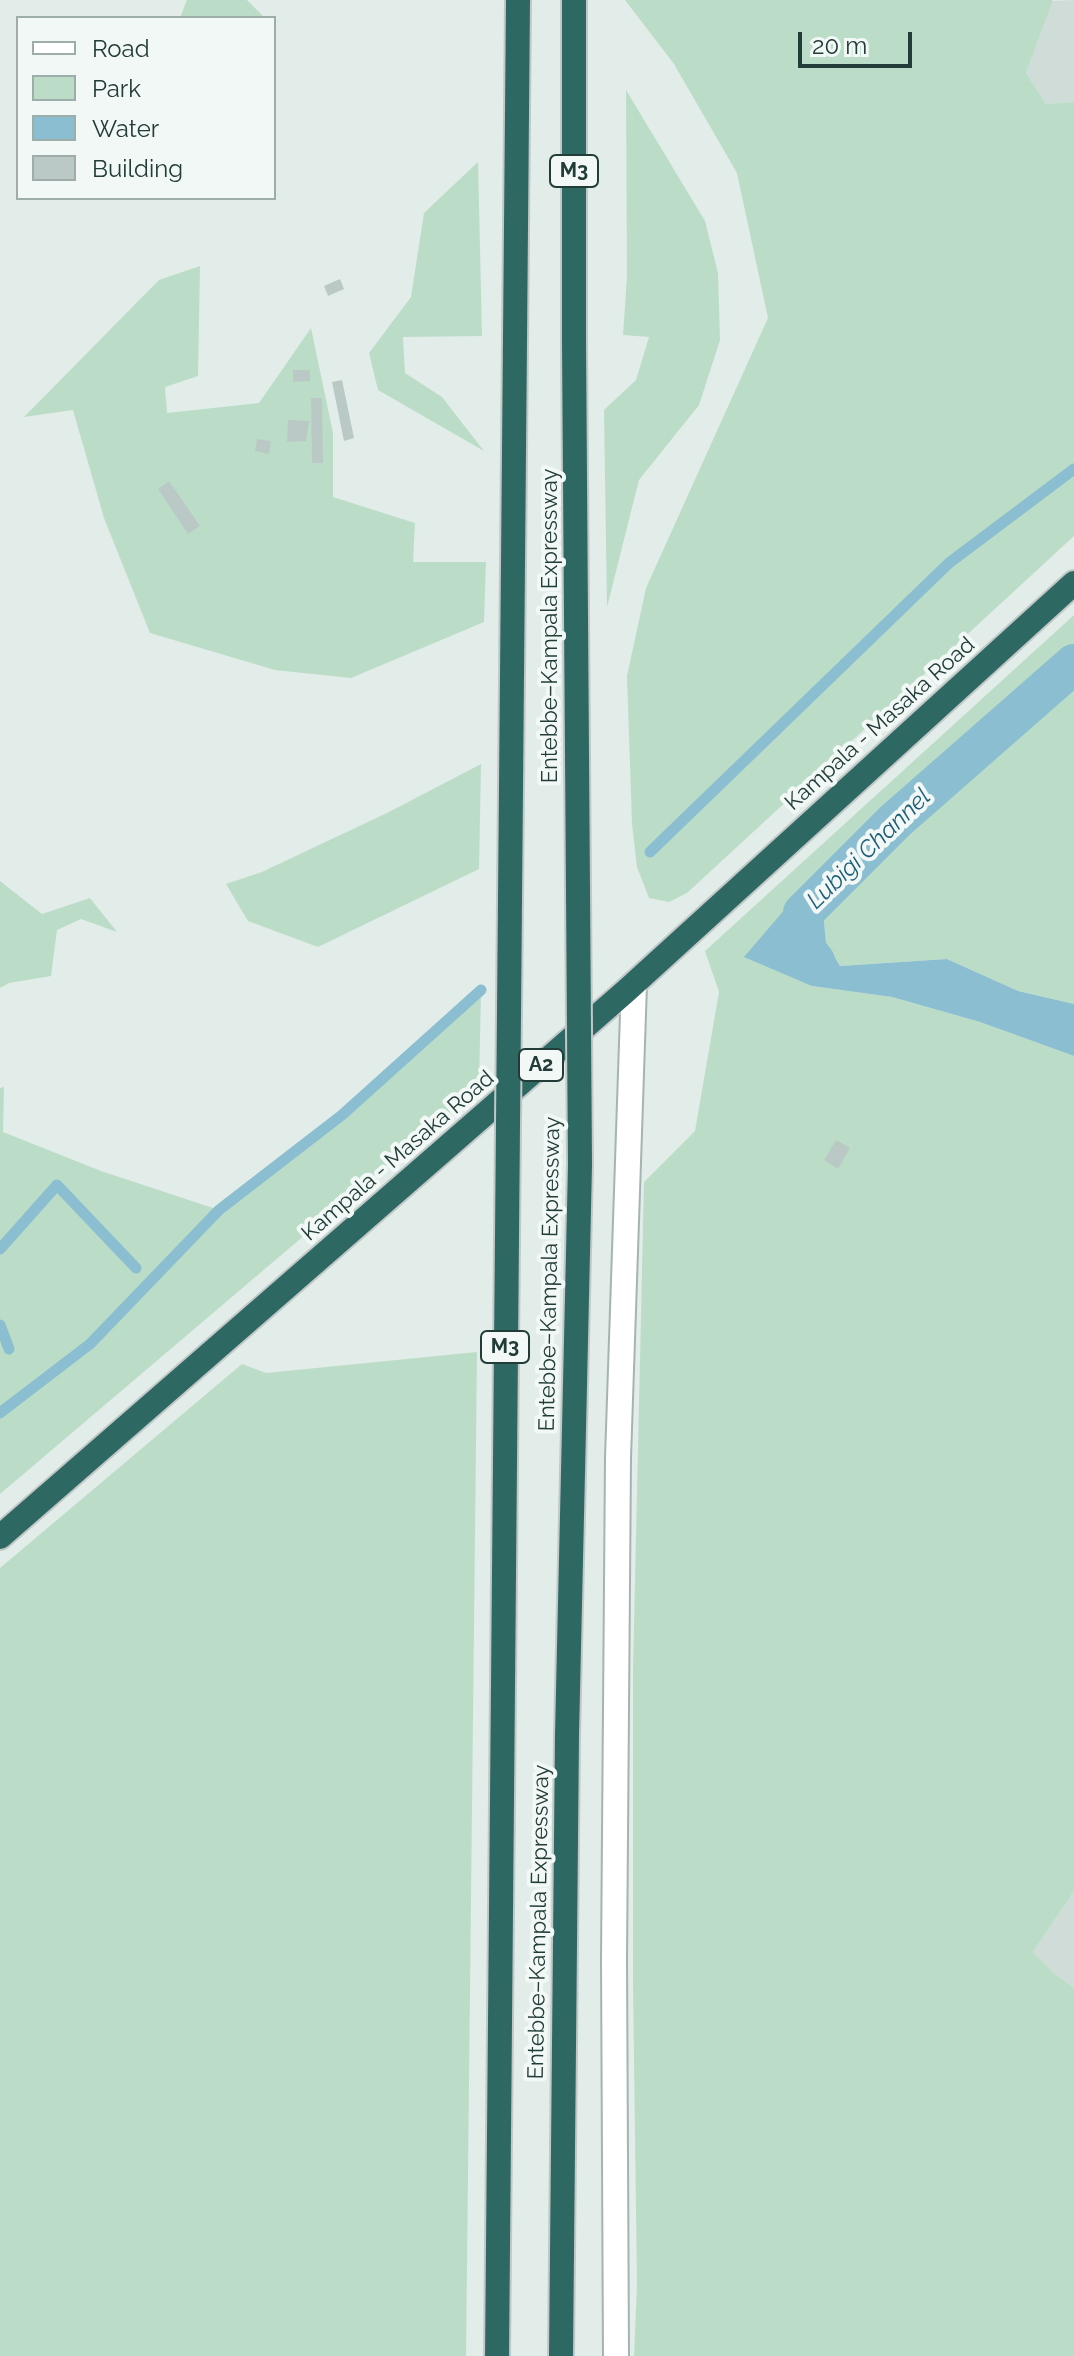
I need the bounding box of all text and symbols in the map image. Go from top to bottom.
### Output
legend [16,16,276,200]
scale bar [802,16,916,66]
text: 20 m [812,31,867,60]
text: Road [92,34,150,63]
text: Park [92,74,141,103]
text: Water [92,114,159,143]
text: Building [92,154,183,183]
road number: M3 [550,155,598,187]
street label: Entebbe–Kampala Expressway [537,469,563,783]
street label: Kampala - Masaka Road [780,632,980,816]
water label: Lubigi Channel [801,783,937,915]
road number: A2 [519,1049,563,1081]
street label: Kampala - Masaka Road [296,1065,500,1247]
street label: Entebbe–Kampala Expressway [534,1116,566,1432]
road number: M3 [481,1331,529,1363]
street label: Entebbe–Kampala Expressway [523,1764,555,2080]

